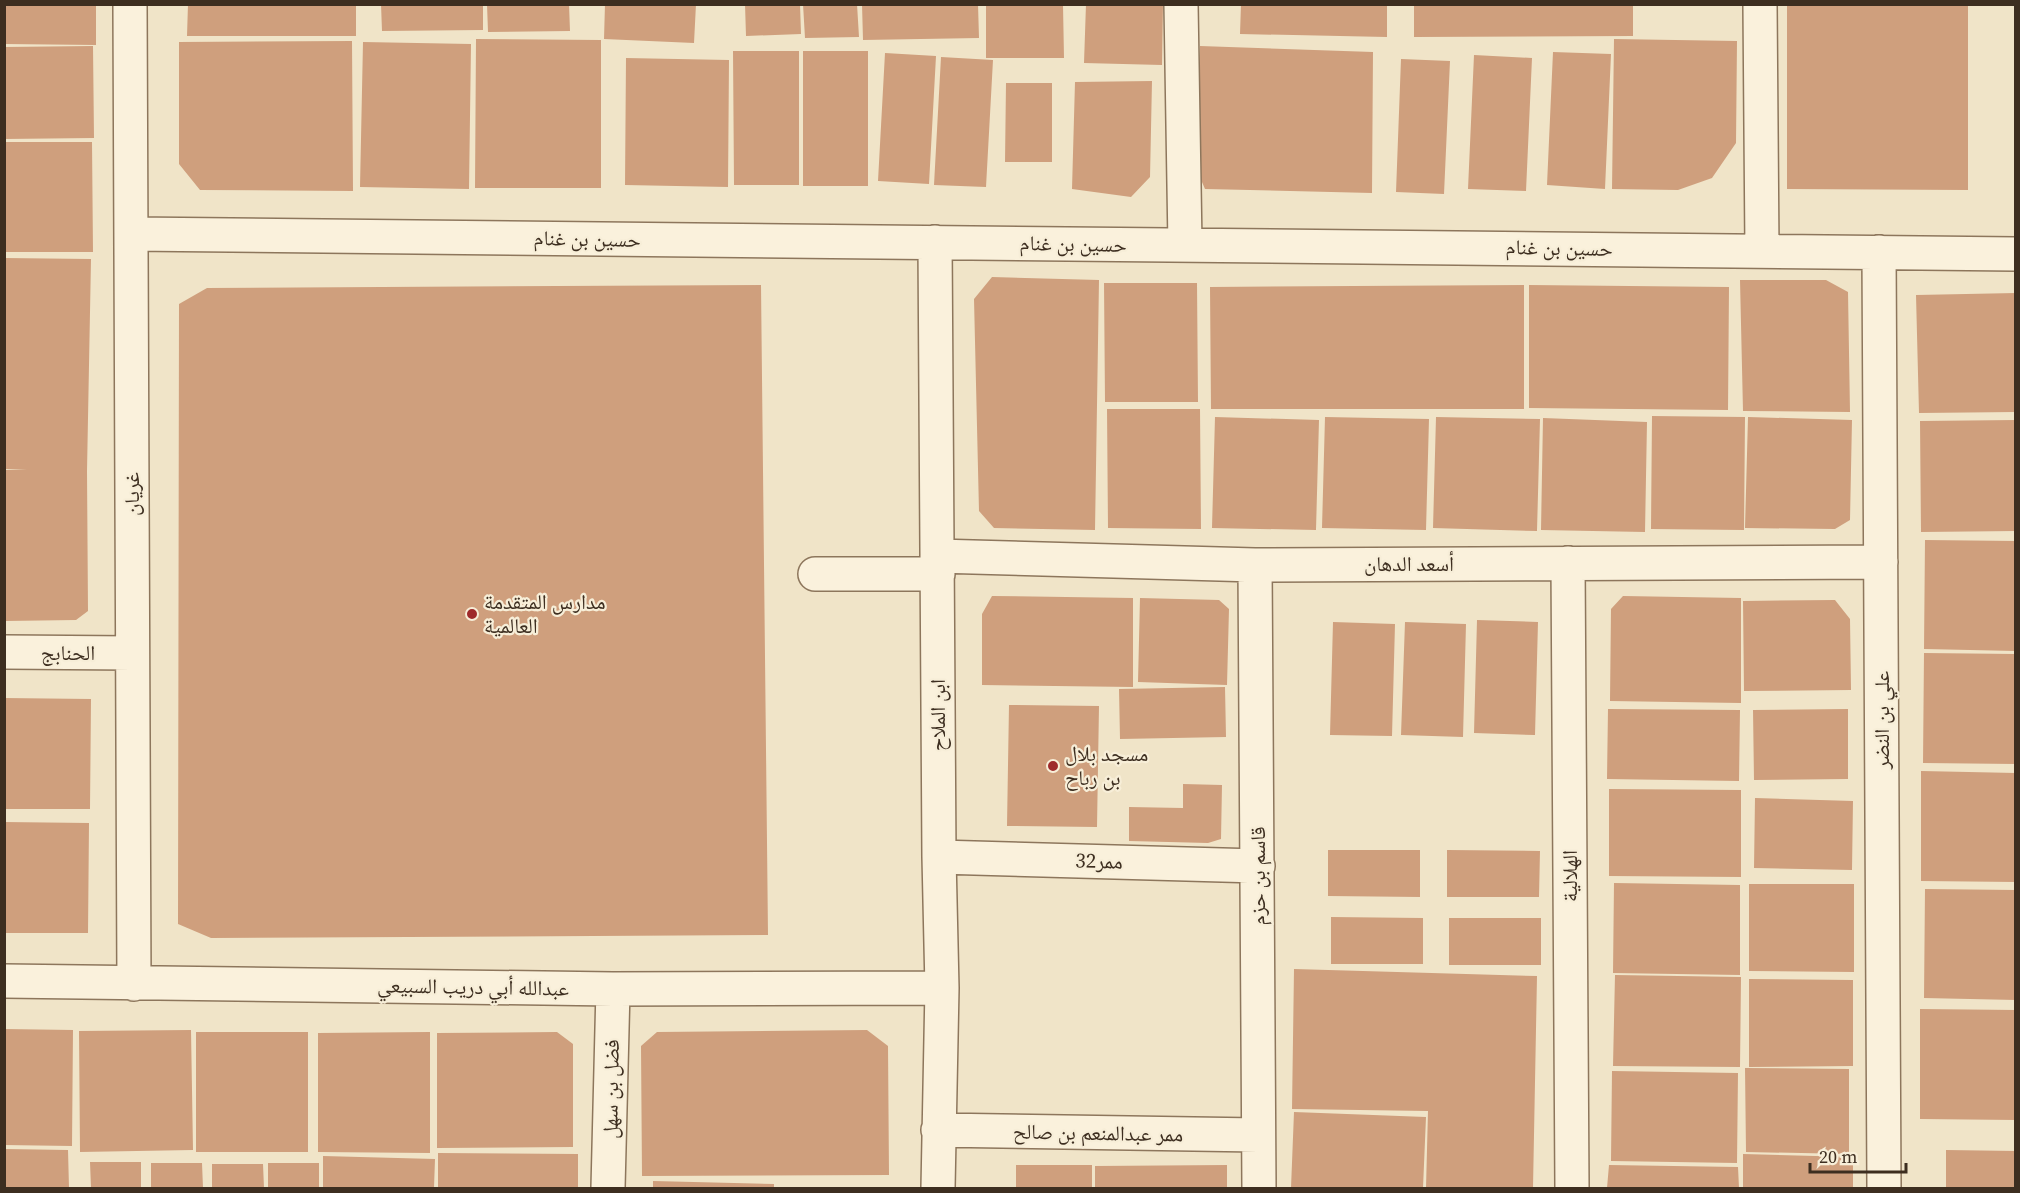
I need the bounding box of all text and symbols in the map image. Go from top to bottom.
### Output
street label: حسين بن غنام [533,223,641,254]
street label: حسين بن غنام [1019,228,1127,259]
street label: حسين بن غنام [1505,232,1613,263]
street label: غريان [117,472,146,516]
street label: أسعد الدهان [1364,549,1454,578]
place label: مدارس المتقدمة العالمية [484,587,606,640]
marker: مدارس المتقدمة العالمية [465,607,479,621]
street label: الحنابج [41,638,95,667]
street label: علي بن النضر [1867,670,1898,770]
street label: ابن الملاح [923,679,952,751]
place label: مسجد بلال بن رباح [1065,739,1148,792]
marker: مسجد بلال بن رباح [1046,759,1060,773]
street label: قاسم بن حزم [1243,827,1272,926]
street label: ممر32 [1075,845,1123,876]
street label: الهلالية [1555,850,1584,902]
street label: عبدالله أبي دريب السبيعي [377,970,570,1005]
street label: فضل بن سهل [595,1039,626,1139]
street label: ممر عبدالمنعم بن صالح [1013,1117,1183,1148]
scale bar [1810,1136,1906,1174]
text: 20 m [1819,1144,1857,1169]

